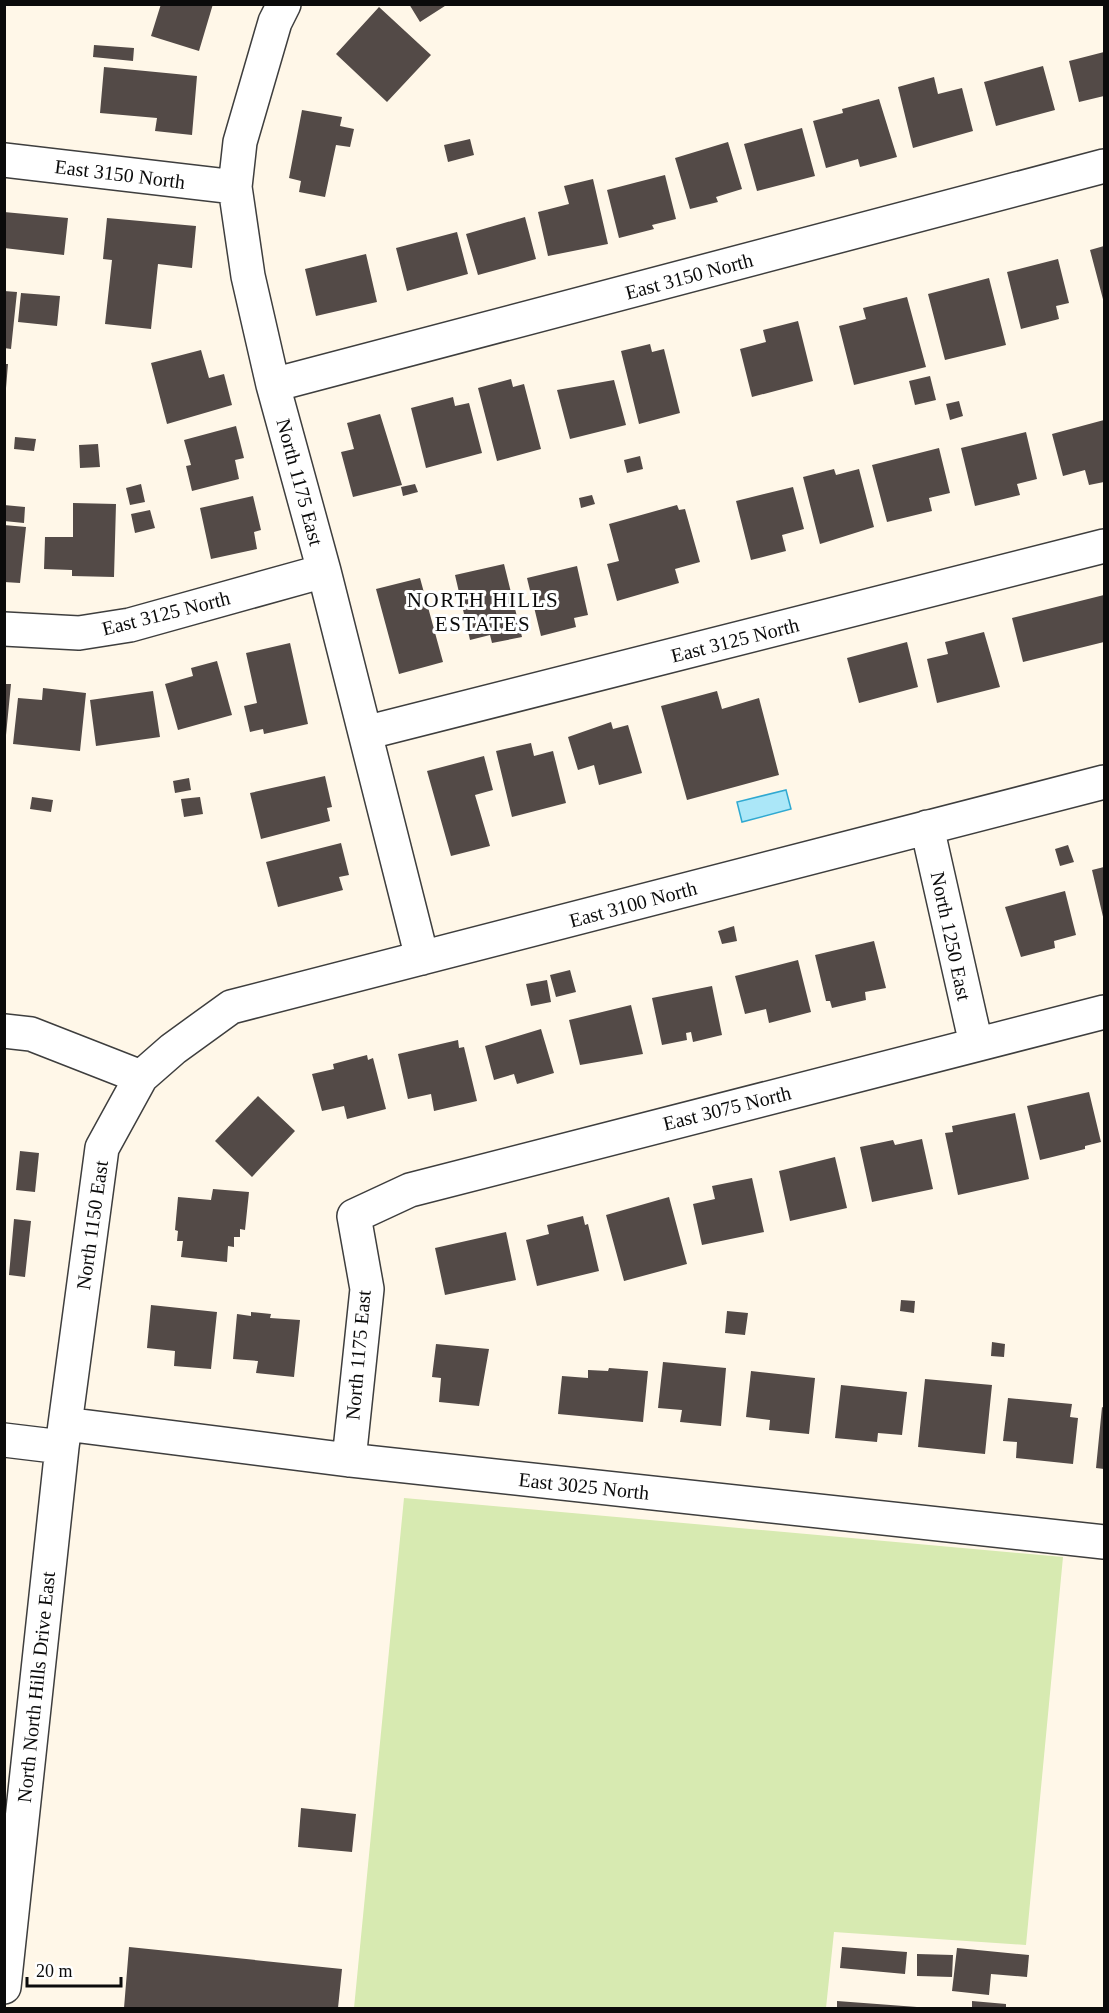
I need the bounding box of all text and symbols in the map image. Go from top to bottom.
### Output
street label: East 3150 North [54,155,186,193]
street label: East 3150 North [623,248,755,304]
street label: North 1175 East [273,416,328,548]
street label: East 3125 North [100,586,232,640]
district label: NORTH HILLS ESTATES [407,588,559,636]
street label: East 3125 North [669,613,801,667]
street label: North 1250 East [927,870,975,1003]
street label: East 3100 North [567,876,699,932]
street label: East 3075 North [661,1081,793,1135]
street label: North 1150 East [72,1158,112,1291]
street label: North 1175 East [341,1289,375,1421]
street label: East 3025 North [518,1468,650,1504]
street label: North North Hills Drive East [13,1570,59,1804]
scale bar [27,1950,122,1988]
text: 20 m [36,1961,73,1981]

